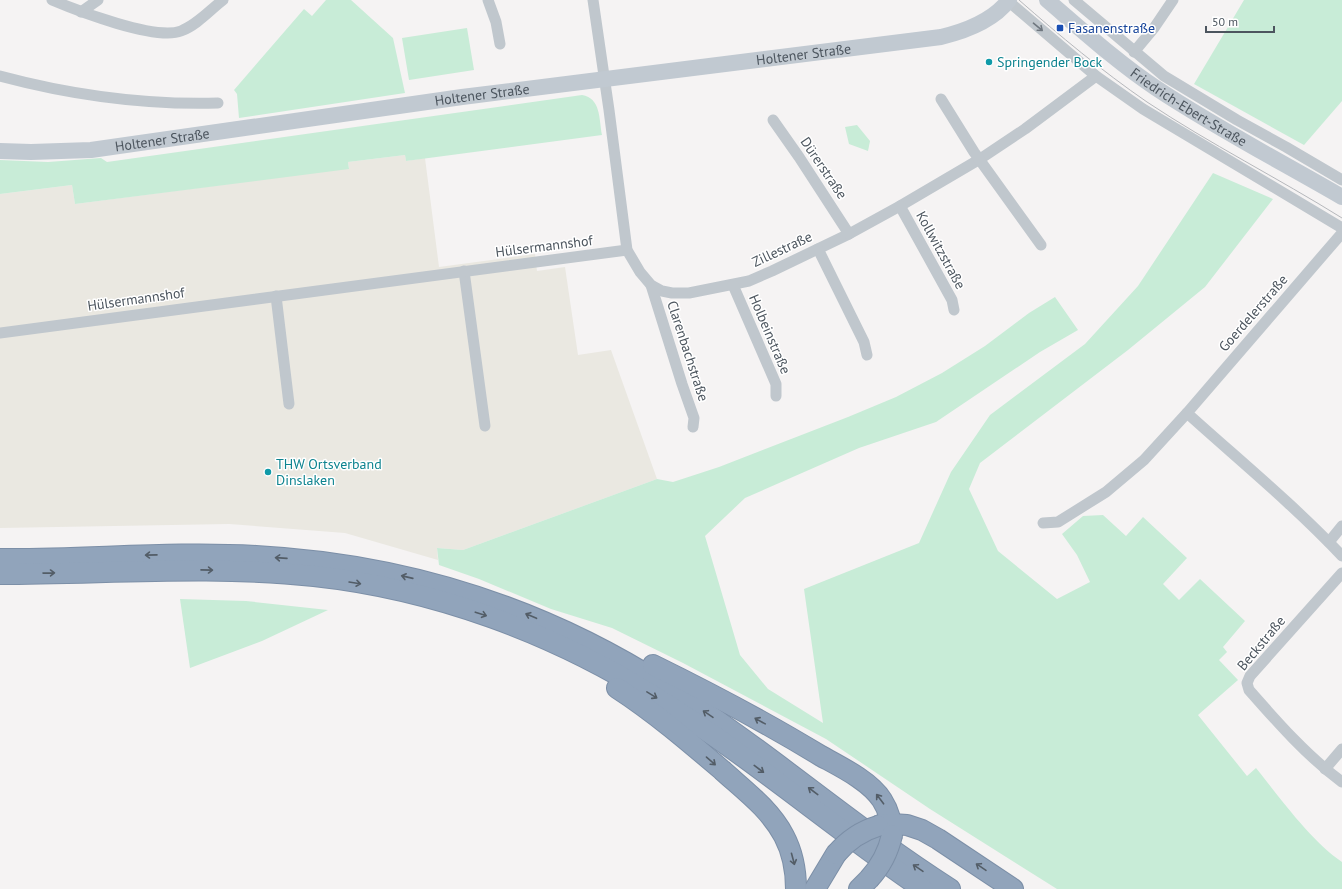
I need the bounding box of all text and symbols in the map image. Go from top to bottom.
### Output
scale bar [1206,8,1274,34]
text: 50 m [1212,14,1238,29]
place label: Fasanenstraße [1068,19,1155,37]
one-way arrow [1032,22,1043,31]
marker: Fasanenstraße [1055,23,1065,33]
street label: Holtener Straße [755,39,852,69]
place label: Springender Bock [997,53,1103,71]
marker: Springender Bock [984,57,994,67]
street label: Friedrich-Ebert-Straße [1127,64,1250,150]
street label: Holtener Straße [433,80,530,110]
street label: Holtener Straße [114,124,211,155]
street label: Dürerstraße [797,134,851,202]
street label: Kollwitzstraße [912,208,970,292]
street label: Zillestraße [749,227,815,271]
street label: Hülsermannshof [494,231,594,261]
street label: Goerdelerstraße [1215,271,1291,355]
street label: Hülsermannshof [86,283,186,315]
street label: Holbeinstraße [745,291,795,377]
street label: Clarenbachstraße [663,298,713,404]
place label: THW Ortsverband Dinslaken [276,455,382,489]
marker: THW Ortsverband Dinslaken [263,467,273,477]
one-way arrow [145,551,158,559]
one-way arrow [275,554,288,562]
one-way arrow [200,567,213,574]
one-way arrow [42,569,55,577]
one-way arrow [401,573,414,581]
one-way arrow [348,579,361,587]
one-way arrow [474,611,487,618]
one-way arrow [525,612,537,620]
street label: Beckstraße [1233,612,1289,674]
one-way arrow [646,692,658,700]
one-way arrow [703,710,714,718]
one-way arrow [754,716,766,724]
one-way arrow [705,756,716,765]
one-way arrow [753,765,764,773]
one-way arrow [807,787,818,795]
one-way arrow [876,793,884,804]
one-way arrow [789,852,797,865]
one-way arrow [912,863,923,872]
one-way arrow [975,863,986,871]

